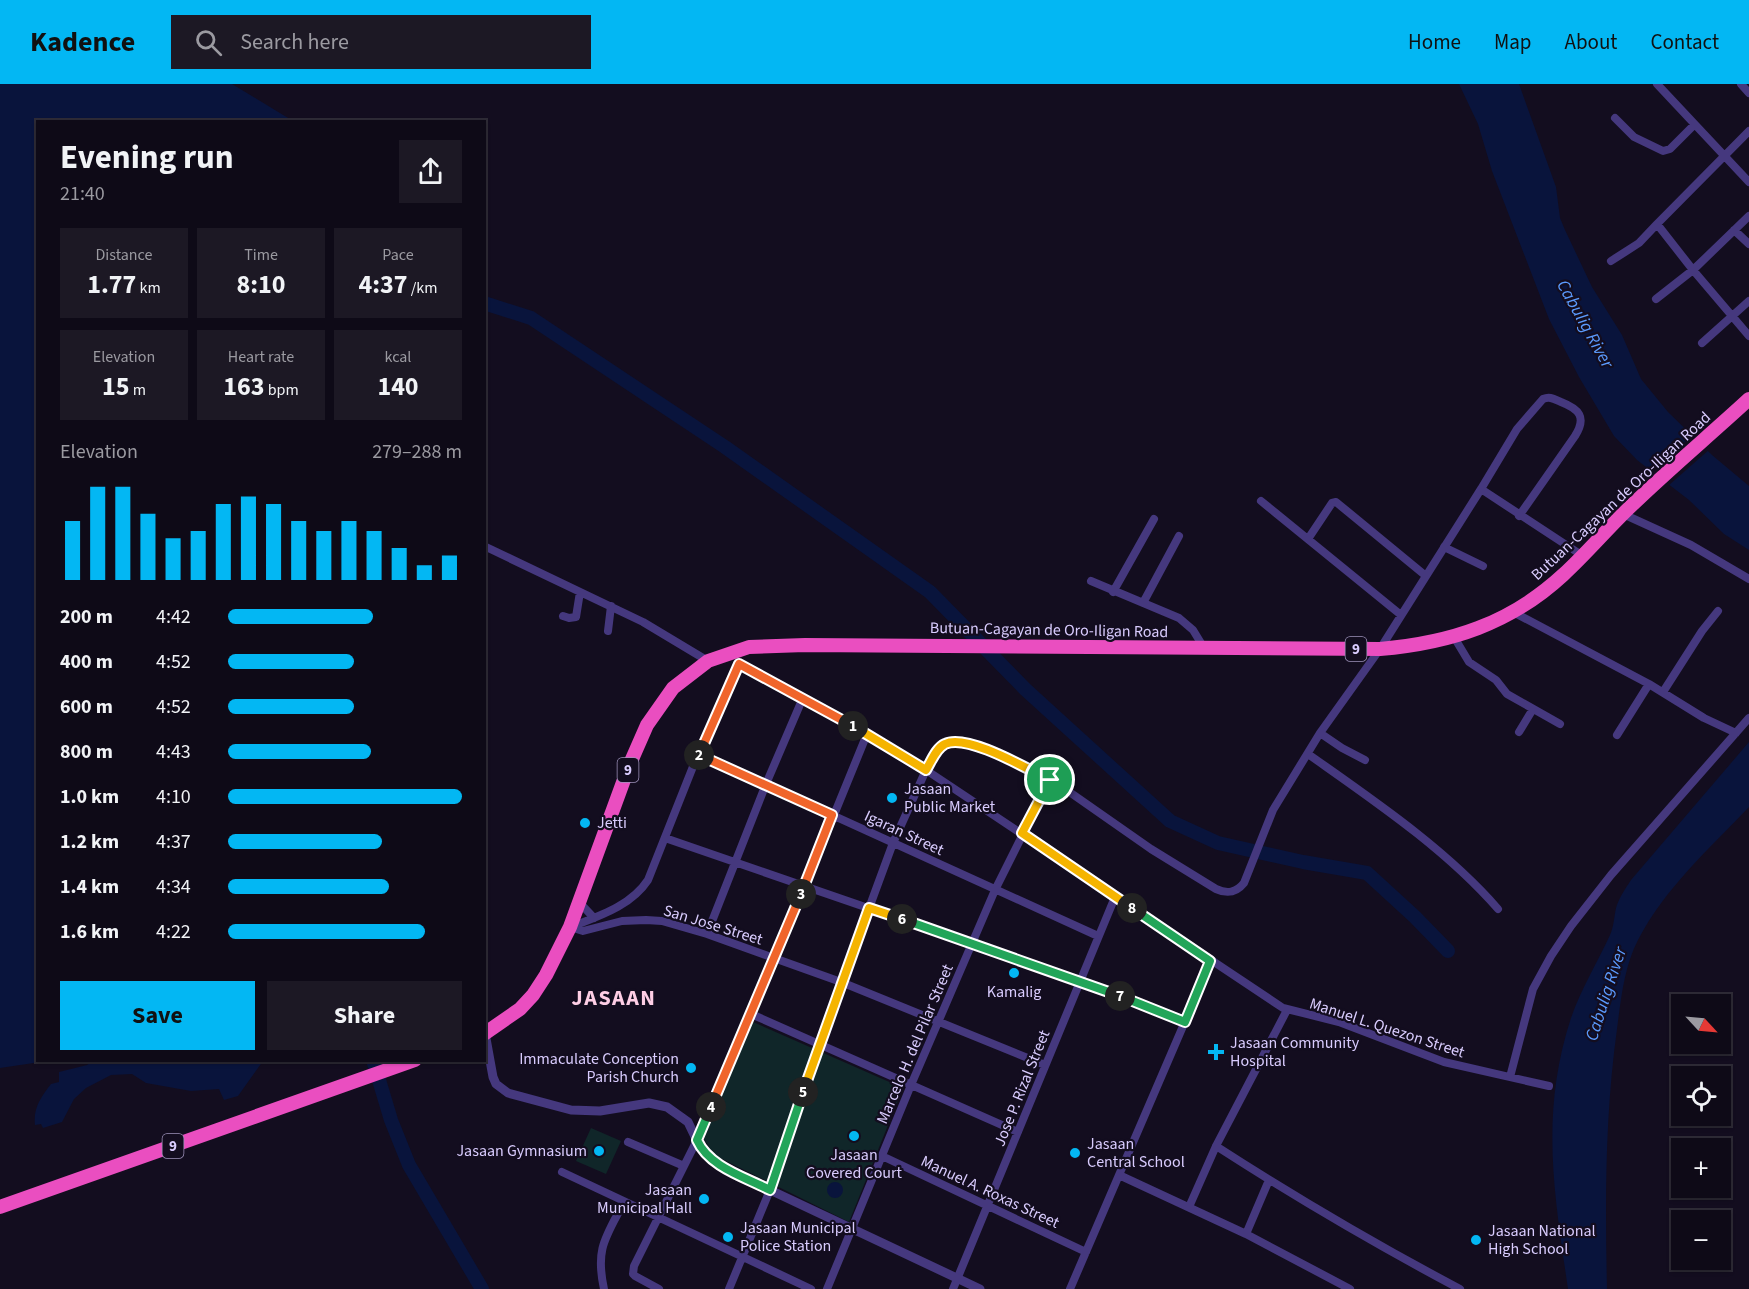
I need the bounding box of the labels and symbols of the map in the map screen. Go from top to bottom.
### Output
water label: Cabulig River [1550,275,1620,373]
street label: Butuan-Cagayan de Oro-Iligan Road [1526,407,1716,585]
street label: Butuan-Cagayan de Oro-Iligan Road [930,617,1168,643]
road number: 9 [1346,637,1366,661]
pin: 1 [838,711,868,741]
pin: 2 [684,740,714,770]
pin [1024,754,1075,805]
road number: 9 [618,758,638,782]
place label: Jasaan Public Market [904,778,996,818]
marker: Jasaan Public Market [885,791,899,805]
street label: Igaran Street [861,805,948,861]
place label: Jetti [597,812,627,834]
marker: Jetti [578,816,592,830]
pin: 3 [786,879,816,909]
pin: 8 [1117,893,1147,923]
street label: San Jose Street [661,899,766,951]
pin: 6 [887,904,917,934]
water label: Cabulig River [1579,943,1633,1044]
street label: Marcelo H. del Pilar Street [871,960,959,1127]
marker: Kamalig [1007,966,1021,980]
place label: Kamalig [987,981,1041,1003]
pin: 7 [1105,981,1135,1011]
district label: JASAAN [572,982,656,1014]
street label: Manuel L. Quezon Street [1307,993,1468,1064]
north arrow [1671,994,1731,1054]
street label: Jose P. Rizal Street [989,1026,1056,1149]
place label: Jasaan Community Hospital [1230,1032,1360,1072]
marker: Jasaan Community Hospital [1207,1043,1225,1061]
place label: Immaculate Conception Parish Church [519,1048,679,1088]
marker: Immaculate Conception Parish Church [684,1061,698,1075]
pin: 5 [788,1077,818,1107]
pin: 4 [696,1092,726,1122]
marker: Jasaan Covered Court [847,1129,861,1143]
place label: Jasaan Central School [1087,1133,1185,1173]
road number: 9 [162,1134,184,1158]
place label: Jasaan Gymnasium [456,1140,587,1162]
marker: Jasaan Gymnasium [592,1144,606,1158]
place label: Jasaan Covered Court [806,1144,903,1184]
marker: Jasaan Central School [1068,1146,1082,1160]
street label: Manuel A. Roxas Street [917,1150,1063,1234]
place label: Jasaan Municipal Hall [597,1179,692,1219]
marker: Jasaan Municipal Hall [697,1192,711,1206]
place label: Jasaan Municipal Police Station [740,1217,856,1257]
place label: Jasaan National High School [1488,1220,1596,1260]
marker: Jasaan Municipal Police Station [721,1230,735,1244]
marker: Jasaan National High School [1469,1233,1483,1247]

